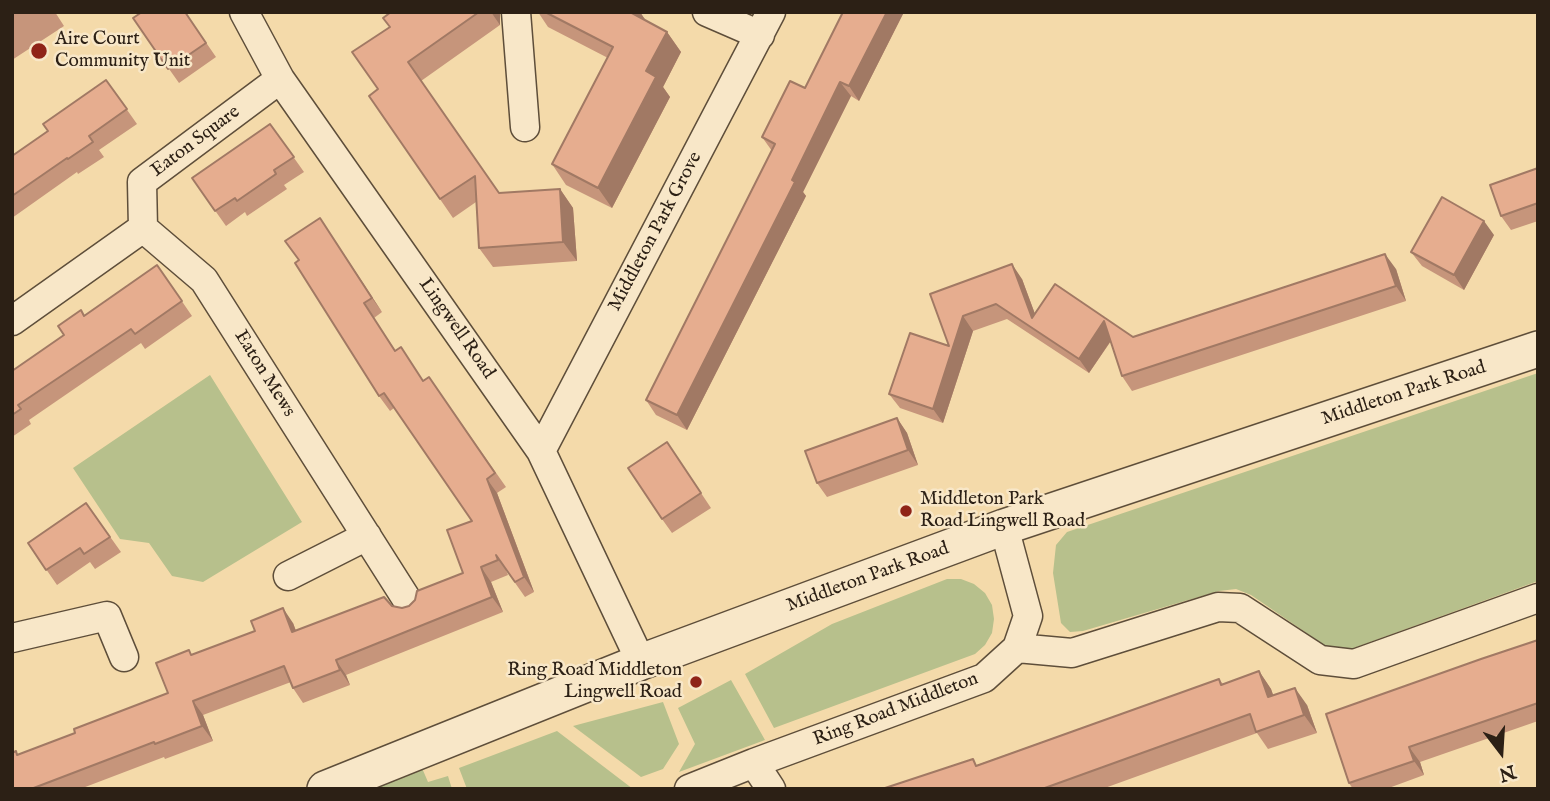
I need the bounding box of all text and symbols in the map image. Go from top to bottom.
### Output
place label: Aire Court Community Unit [55,29,190,73]
marker: Aire Court Community Unit [29,41,49,61]
street label: Eaton Square [147,101,245,183]
street label: Middleton Park Grove [604,148,708,316]
street label: Lingwell Road [413,274,499,384]
street label: Eaton Mews [228,326,300,422]
street label: Middleton Park Road [1319,357,1489,431]
place label: Middleton Park Road Lingwell Road [920,489,1085,533]
marker: Middleton Park Road Lingwell Road [898,503,914,519]
street label: Middleton Park Road [784,538,952,618]
place label: Ring Road Middleton Lingwell Road [507,660,682,704]
street label: Ring Road Middleton [810,668,982,752]
marker: Ring Road Middleton Lingwell Road [688,674,704,690]
north arrow [1466,717,1536,787]
text: N [1496,758,1519,786]

